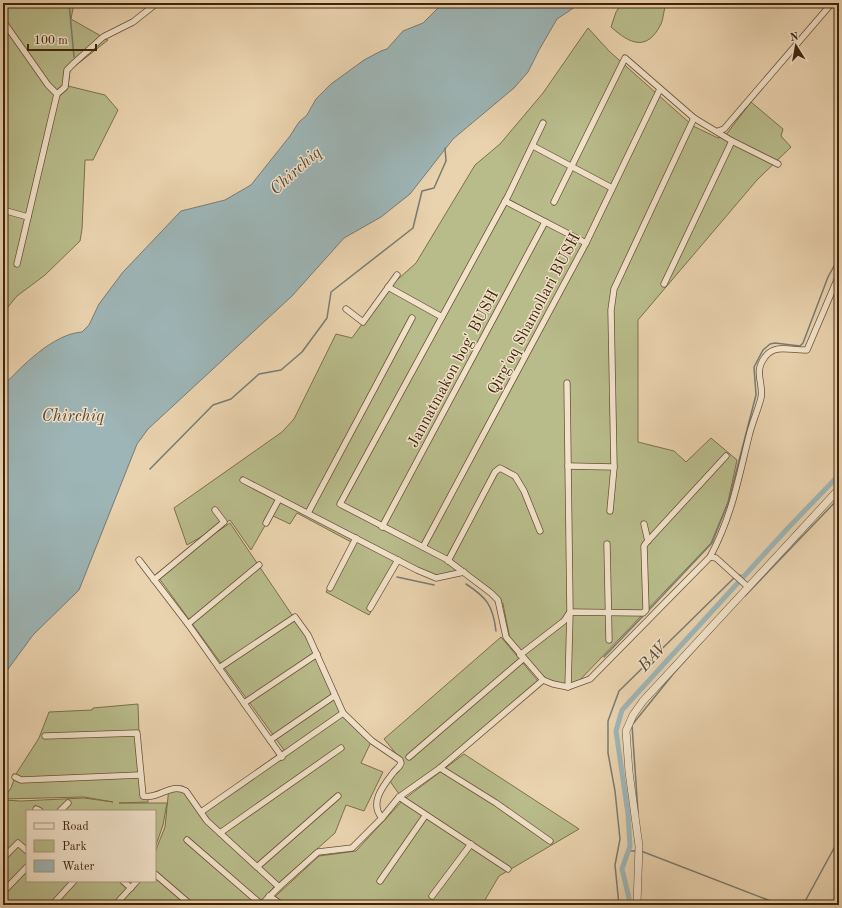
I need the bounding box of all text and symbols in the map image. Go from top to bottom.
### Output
scale bar [28,26,96,52]
north arrow [776,26,816,66]
text: N [789,31,800,44]
text: 100 m [34,35,68,47]
water label: Chirchiq [267,144,325,198]
street label: Qirg'oq Shamollari BUSH [486,231,584,397]
street label: Jannatmakon bog' BUSH [405,287,502,450]
water label: Chirchiq [42,408,104,425]
water label: BAV [635,637,672,676]
legend [26,810,156,882]
text: Road [62,821,89,833]
text: Park [62,841,87,853]
text: Water [62,861,95,873]

